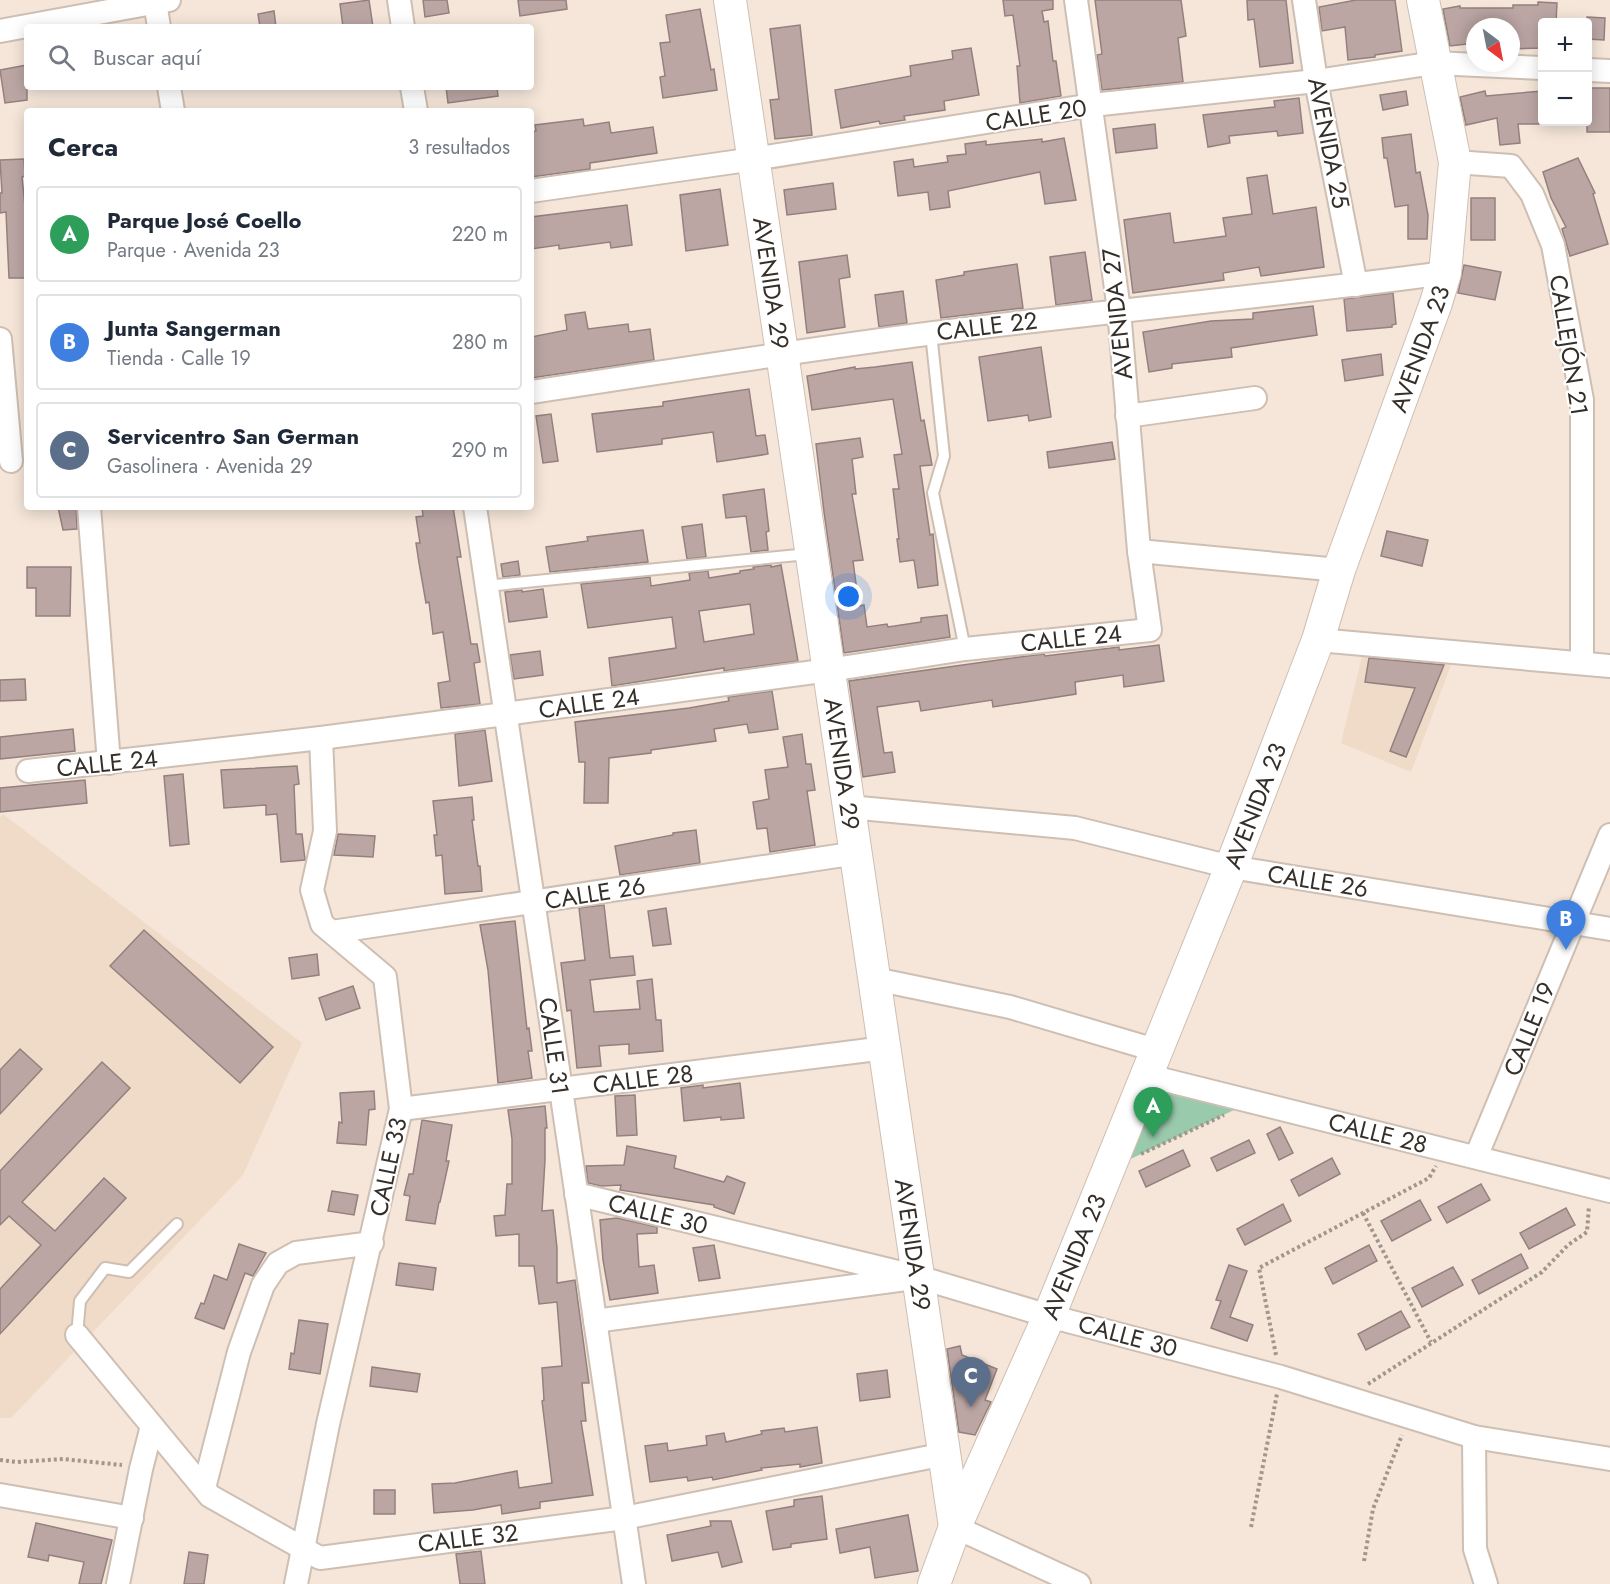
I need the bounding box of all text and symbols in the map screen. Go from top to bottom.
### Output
north arrow [1466,18,1520,72]
map controls [1538,18,1592,126]
button: + [1538,18,1592,72]
search box [24,24,534,90]
icon: search [45,41,78,74]
text: Buscar aquí [93,41,201,73]
button: − [1538,72,1592,126]
street label: AVENIDA 25 [1299,74,1359,212]
street label: CALLE 20 [983,90,1089,140]
text: Cerca [48,128,118,166]
text: 3 resultados [408,133,510,162]
text: Parque José Coello [107,204,301,236]
street label: AVENIDA 29 [745,215,799,351]
text: A [62,220,77,249]
text: 220 m [452,220,508,249]
text: Parque · Avenida 23 [107,236,280,265]
street label: AVENIDA 27 [1093,246,1141,381]
street label: CALLEJÓN 21 [1541,272,1597,418]
street label: AVENIDA 23 [1380,281,1458,417]
street label: CALLE 22 [935,302,1039,350]
text: Junta Sangerman [107,312,281,344]
text: B [63,328,76,357]
text: 280 m [452,328,508,357]
text: Tienda · Calle 19 [107,344,251,373]
text: Servicentro San German [107,420,359,452]
text: C [62,436,77,465]
text: 290 m [452,436,508,465]
text: Gasolinera · Avenida 29 [107,452,313,481]
your location [834,582,863,611]
street label: CALLE 24 [1019,615,1123,661]
street label: CALLE 24 [536,679,642,727]
street label: AVENIDA 29 [816,695,870,832]
street label: AVENIDA 23 [1215,737,1295,874]
street label: CALLE 24 [55,740,159,786]
street label: CALLE 26 [1265,856,1371,906]
street label: CALLE 26 [542,868,648,918]
pin: B [1546,900,1586,950]
street label: CALLE 19 [1494,977,1564,1081]
street label: CALLE 31 [530,995,578,1097]
street label: CALLE 28 [591,1055,695,1103]
pin: A [1134,1088,1172,1137]
street label: CALLE 28 [1325,1104,1431,1162]
street label: CALLE 33 [360,1114,416,1220]
street label: AVENIDA 29 [886,1176,940,1313]
street label: CALLE 30 [605,1185,711,1243]
street label: AVENIDA 23 [1032,1189,1114,1324]
street label: CALLE 30 [1074,1306,1182,1366]
pin: C [952,1358,990,1407]
street label: CALLE 32 [416,1514,520,1562]

